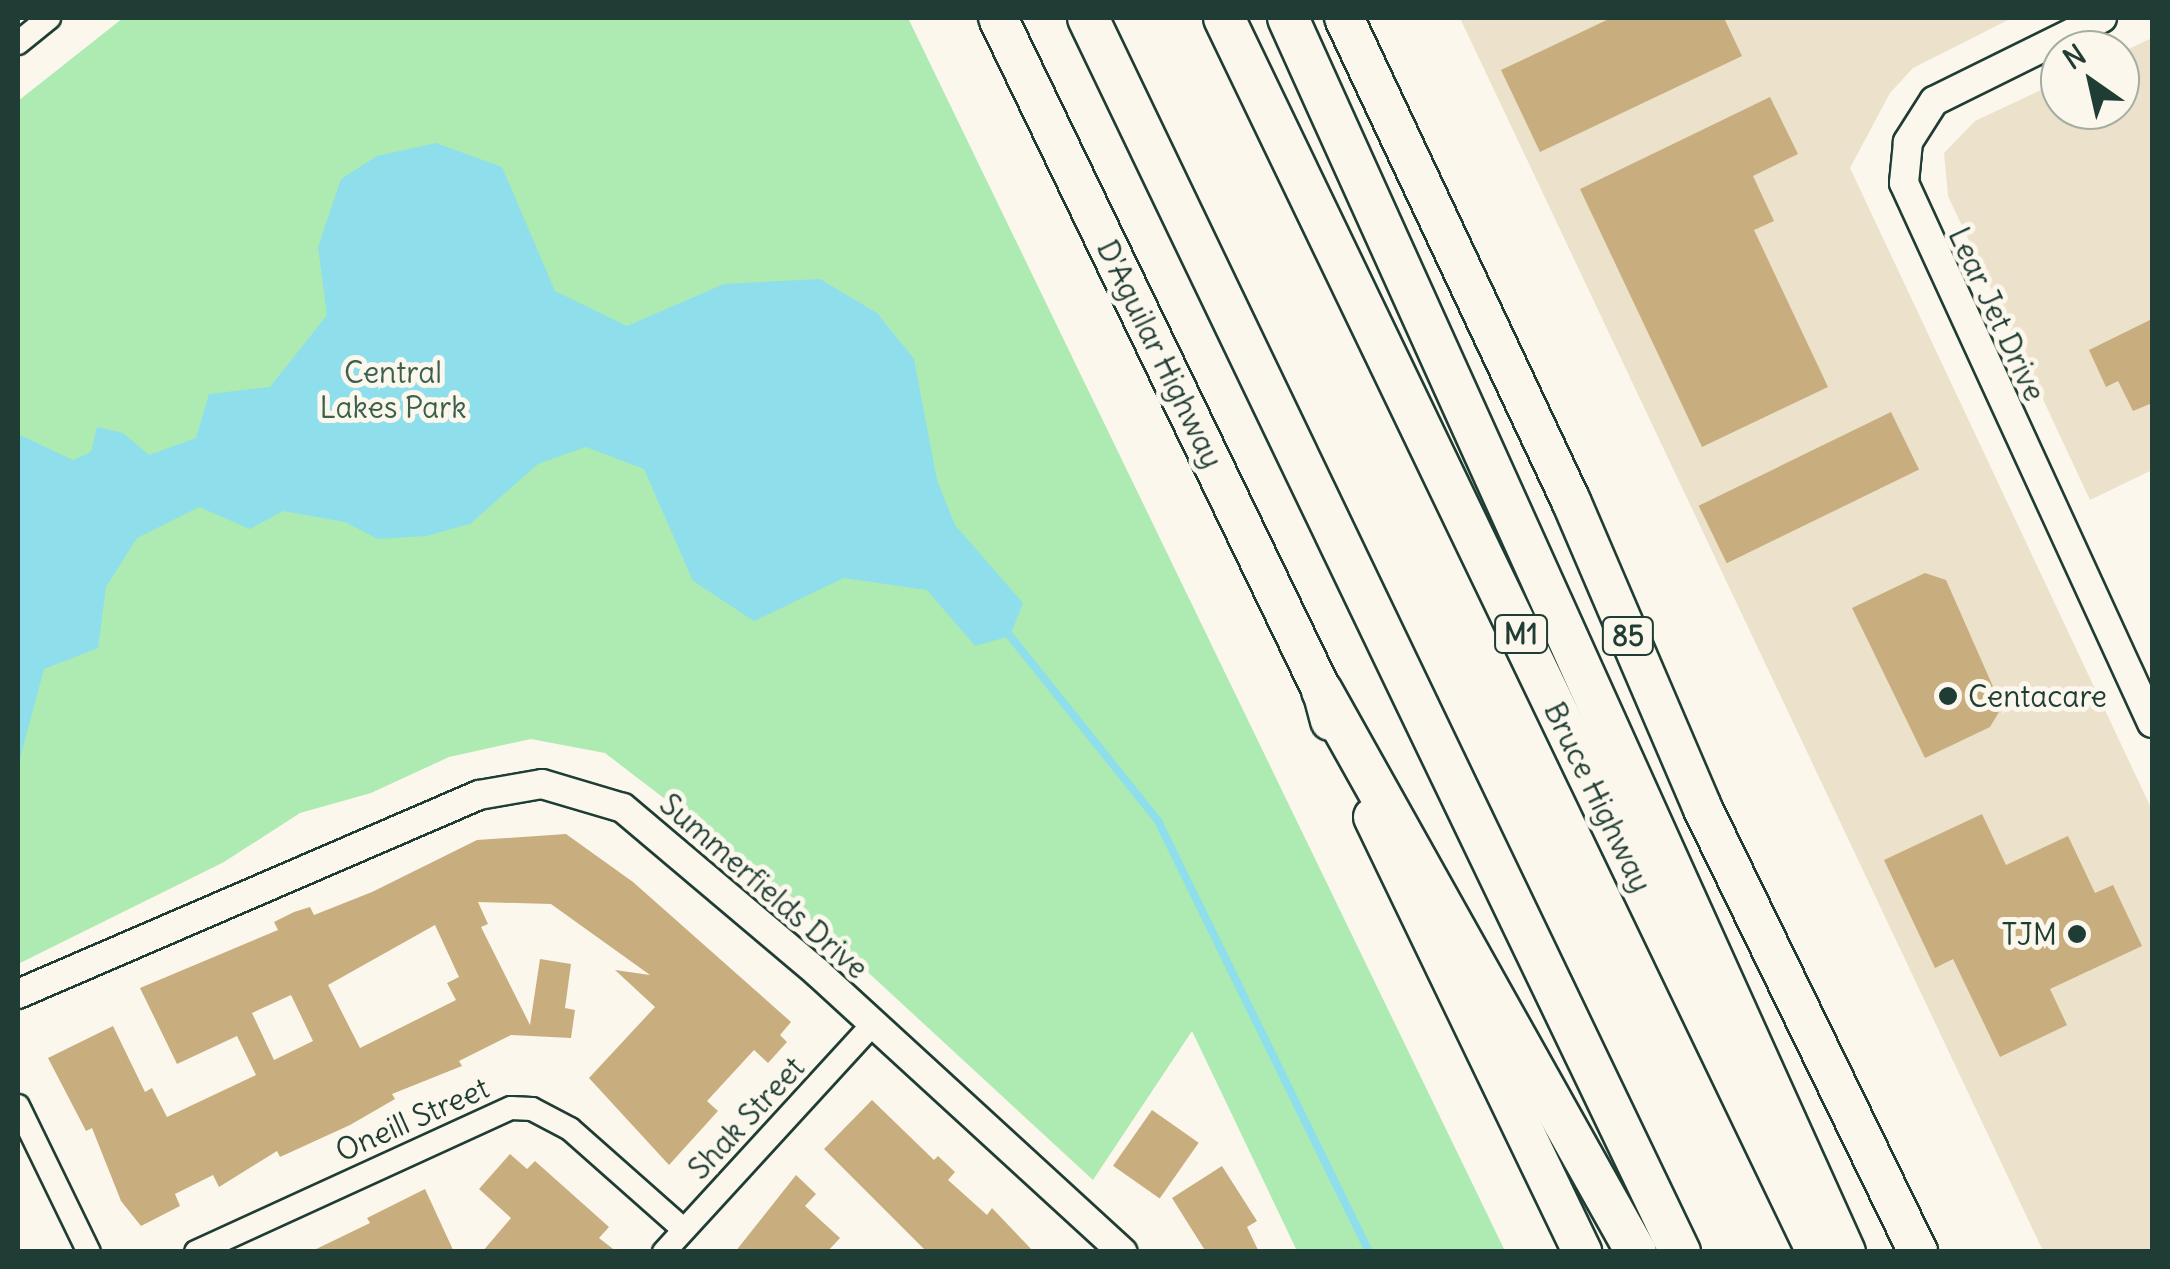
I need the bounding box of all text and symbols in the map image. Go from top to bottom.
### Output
north arrow [2040,30,2140,130]
text: N [2056,36,2092,77]
street label: Lear Jet Drive [1941,221,2053,407]
street label: D'Aguilar Highway [1089,234,1231,474]
park label: Central Lakes Park [319,354,467,424]
road number: M1 [1494,611,1548,657]
road number: 85 [1600,613,1656,659]
place label: Centacare [1968,678,2107,714]
marker: Centacare [1937,685,1959,707]
street label: Bruce Highway [1536,696,1660,898]
street label: Summerfields Drive [653,786,875,986]
place label: TJM [2002,916,2057,952]
marker: TJM [2066,923,2088,945]
street label: Shak Street [680,1050,812,1186]
street label: Oneill Street [330,1069,494,1169]

